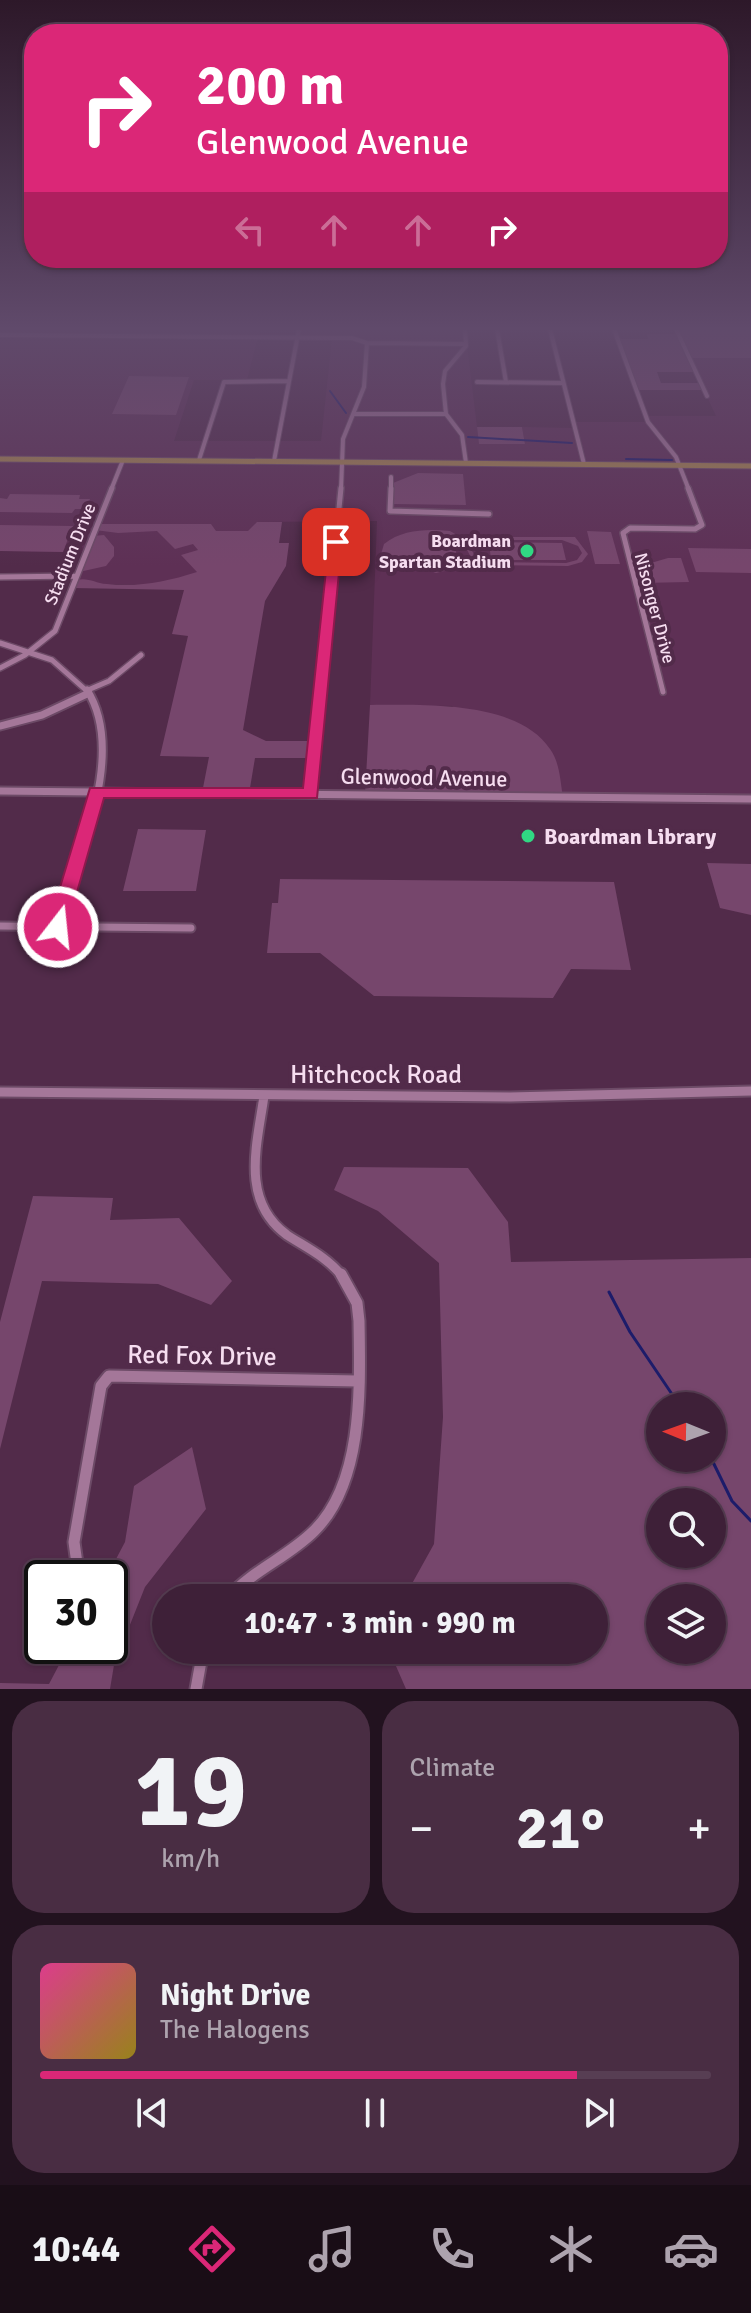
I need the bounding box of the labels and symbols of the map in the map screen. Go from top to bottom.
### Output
street label: Stadium Drive [40,500,100,608]
pin [302,508,370,576]
place label: Boardman Spartan Stadium [379,530,511,573]
marker: Boardman Spartan Stadium [518,542,536,560]
street label: Nisonger Drive [630,550,680,666]
street label: Glenwood Avenue [340,763,508,792]
place label: Boardman Library [544,823,716,850]
marker: Boardman Library [519,827,537,845]
position arrow [16,885,100,969]
street label: Hitchcock Road [290,1059,462,1091]
street label: Red Fox Drive [127,1339,277,1373]
north arrow [646,1392,726,1472]
speed limit sign: 30 [24,1560,128,1664]

